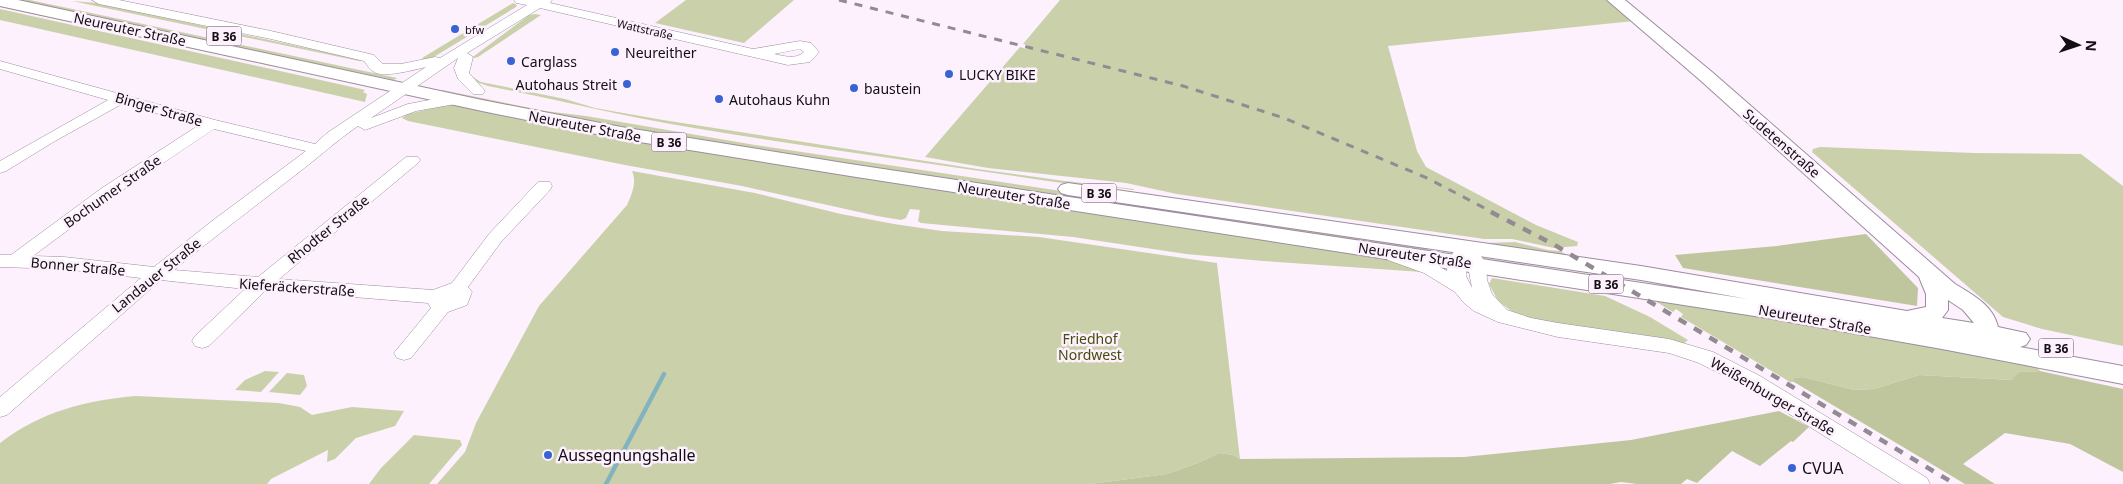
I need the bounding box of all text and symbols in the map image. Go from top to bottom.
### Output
street label: Neureuter Straße [72,8,188,50]
street label: Wattstraße [616,15,674,43]
north arrow [2053,20,2103,70]
place label: bfw [465,22,485,37]
marker: bfw [449,23,461,35]
road number: B 36 [206,27,242,46]
text: N [2082,40,2101,52]
place label: Neureither [625,43,697,62]
marker: Neureither [609,46,621,58]
place label: Carglass [521,52,577,71]
marker: Carglass [505,55,517,67]
place label: LUCKY BIKE [959,65,1036,84]
marker: LUCKY BIKE [943,68,955,80]
place label: Autohaus Streit [516,75,617,94]
marker: Autohaus Streit [621,78,633,90]
place label: baustein [864,79,921,98]
marker: baustein [848,82,860,94]
street label: Binger Straße [113,87,205,131]
place label: Autohaus Kuhn [729,90,830,109]
marker: Autohaus Kuhn [713,93,725,105]
street label: Sudetenstraße [1739,104,1825,182]
street label: Neureuter Straße [527,106,643,146]
road number: B 36 [652,132,686,152]
street label: Bochumer Straße [60,150,165,232]
street label: Neureuter Straße [956,177,1072,213]
road number: B 36 [1082,184,1116,202]
street label: Rhodter Straße [283,190,373,268]
street label: Landauer Straße [108,233,204,317]
street label: Neureuter Straße [1357,238,1473,272]
street label: Bonner Straße [30,252,126,280]
street label: Kieferäckerstraße [238,273,356,301]
road number: B 36 [1588,274,1624,294]
street label: Neureuter Straße [1757,300,1873,338]
park label: Friedhof Nordwest [1058,329,1122,364]
road number: B 36 [2038,338,2074,358]
street label: Weißenburger Straße [1707,352,1839,440]
place label: Aussegnungshalle [558,444,696,466]
marker: Aussegnungshalle [542,449,554,461]
place label: CVUA [1802,457,1844,479]
marker: CVUA [1786,462,1798,474]

